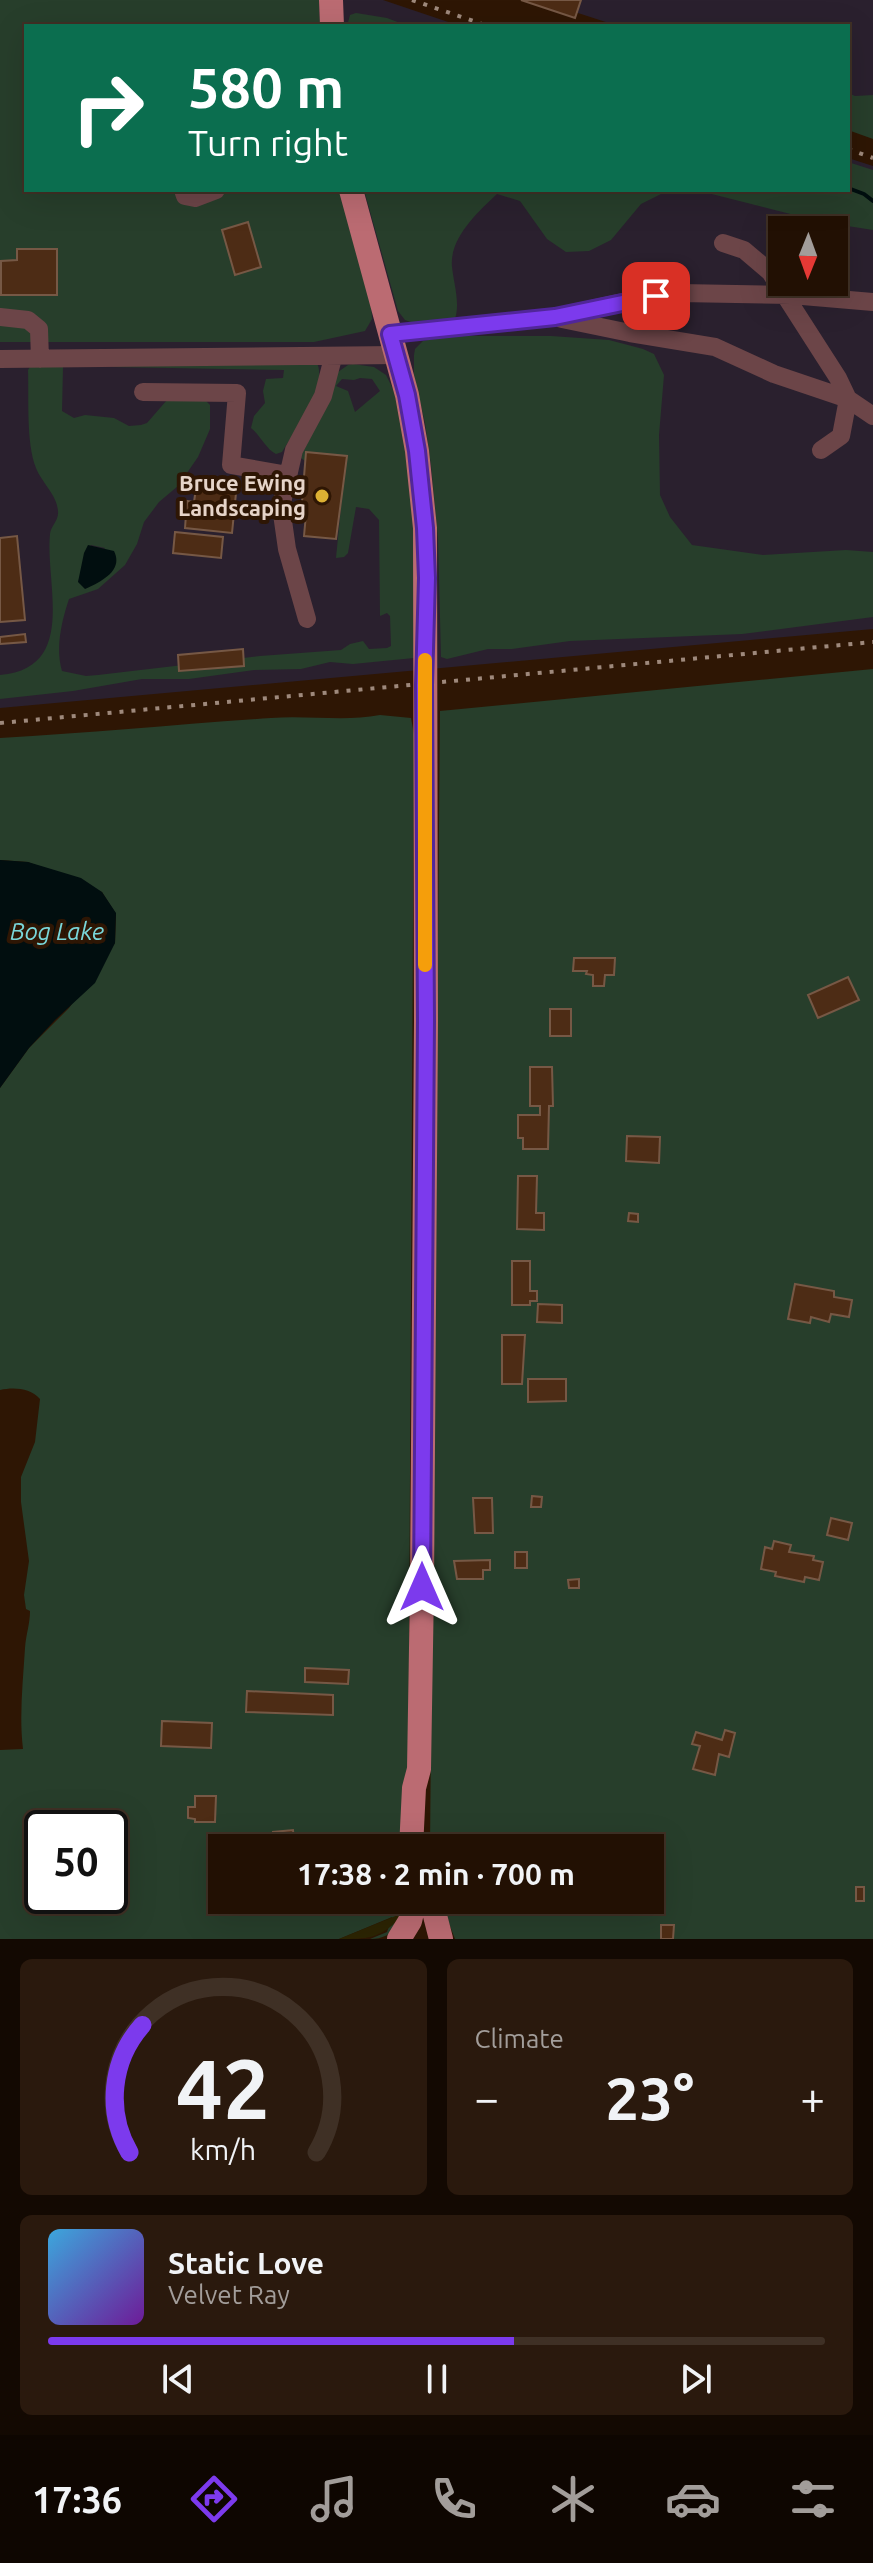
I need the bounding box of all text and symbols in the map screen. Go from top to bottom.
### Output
icon: right [56,56,160,160]
text: 580 m [188,56,344,119]
text: Turn right [188,122,348,163]
north arrow [768,216,848,296]
map controls [768,216,848,296]
pin [622,262,690,330]
icon: arrive [634,274,678,318]
place label: Bruce Ewing Landscaping [178,470,306,520]
marker: Bruce Ewing Landscaping [313,487,331,505]
water label: Bog Lake [10,918,104,945]
position arrow [380,1545,464,1629]
speed limit sign: 50 [24,1810,128,1914]
text: 17:38 · 2 min · 700 m [297,1857,575,1891]
text: Climate [475,2024,564,2053]
text: 42 [176,2041,270,2135]
text: 23° [605,2064,694,2131]
text: − [475,2073,499,2122]
text: + [800,2073,825,2122]
text: km/h [190,2133,256,2165]
text: Static Love [168,2246,324,2280]
text: Velvet Ray [168,2280,290,2309]
icon: previous [156,2357,200,2401]
icon: pause [415,2357,459,2401]
icon: next [674,2357,718,2401]
icon: directions [186,2471,242,2527]
icon: music [306,2471,362,2527]
icon: phone [426,2471,482,2527]
icon: climate [545,2471,601,2527]
icon: car [665,2471,721,2527]
icon: filters [785,2471,841,2527]
text: 17:36 [32,2479,122,2520]

